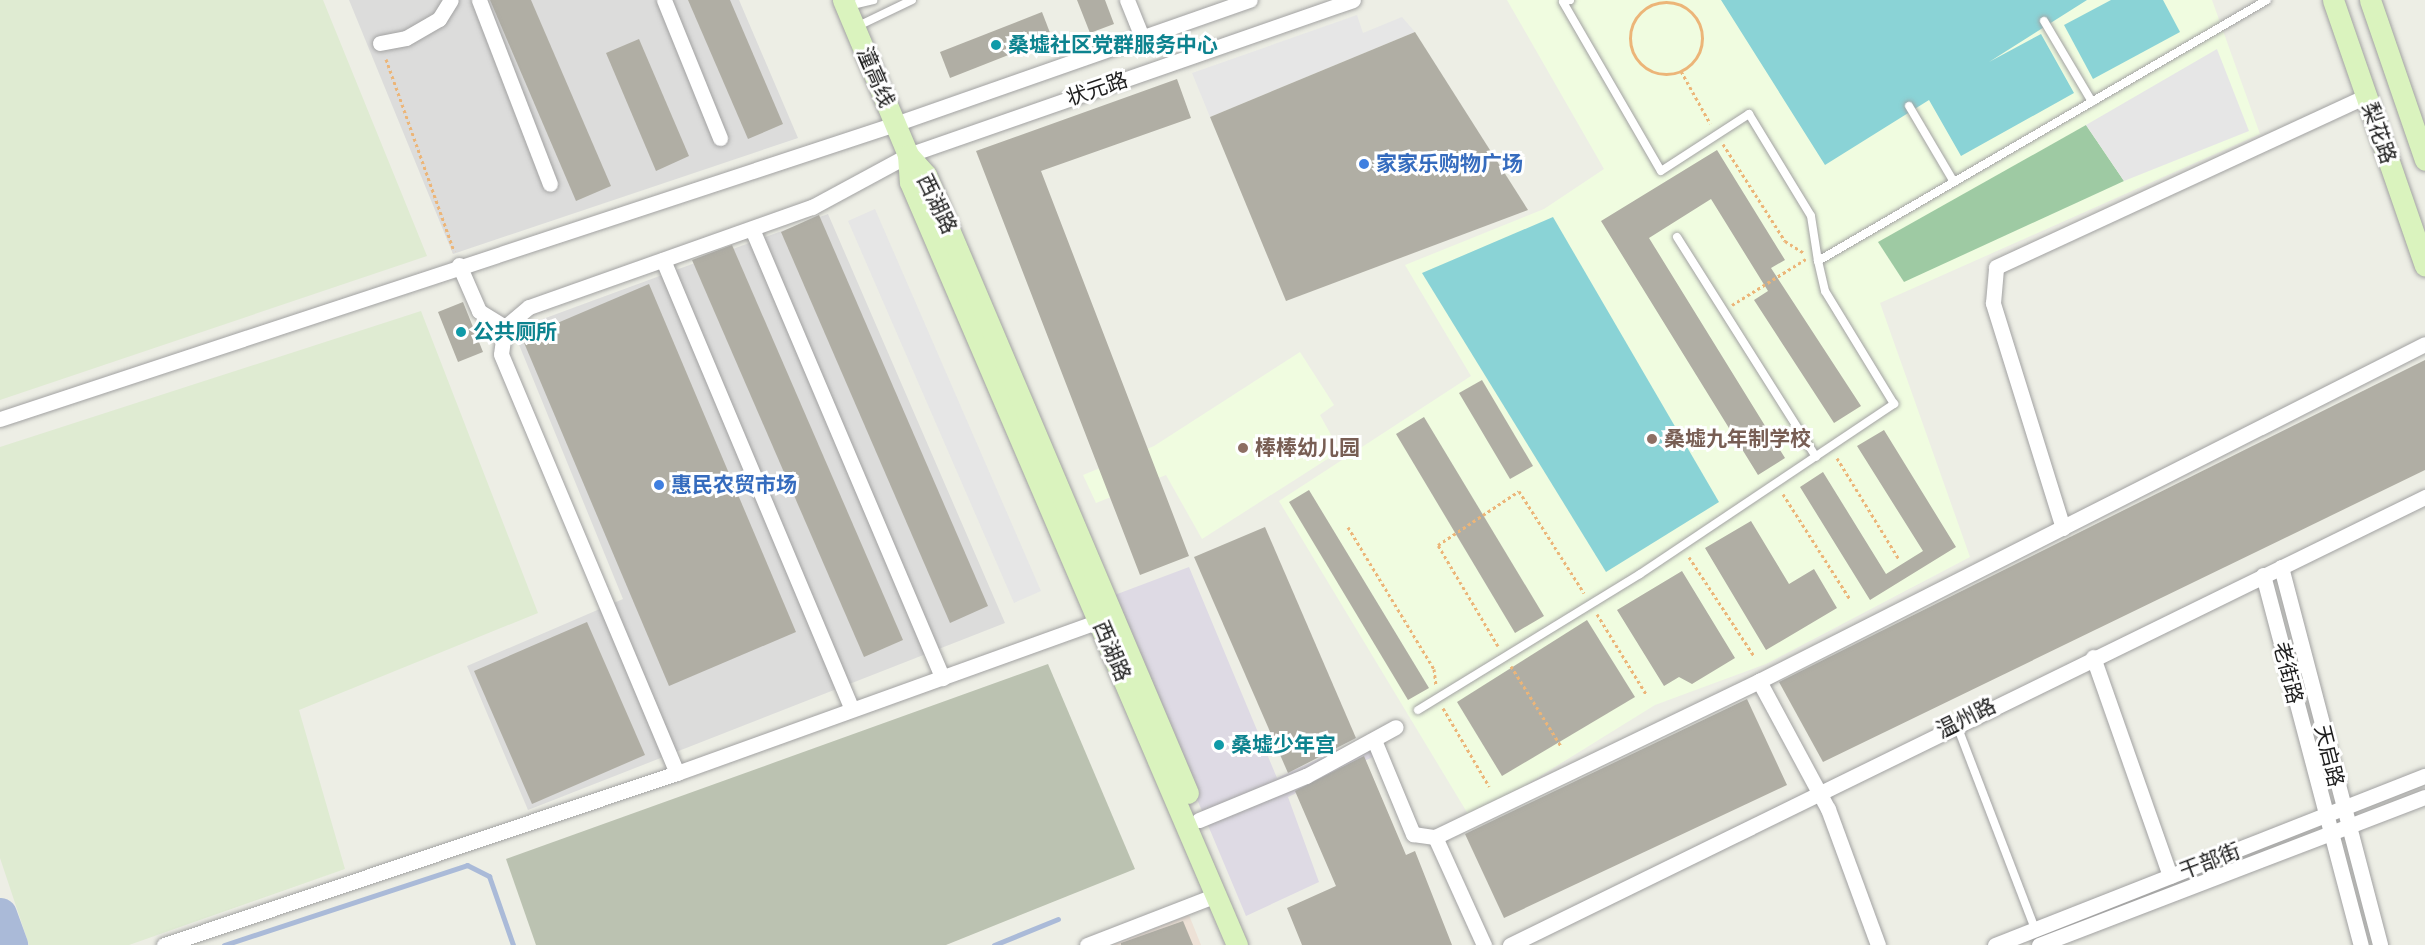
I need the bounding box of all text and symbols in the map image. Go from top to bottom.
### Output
place label: 桑墟社区党群服务中心 [1008,32,1218,58]
marker: 桑墟社区党群服务中心 [989,38,1003,52]
street label: 潼高线 [852,43,900,111]
street label: 状元路 [1063,67,1131,111]
street label: 梨花路 [2357,99,2401,167]
place label: 家家乐购物广场 [1376,151,1523,177]
marker: 家家乐购物广场 [1357,157,1371,171]
street label: 西湖路 [912,170,962,238]
place label: 公共厕所 [473,319,557,345]
marker: 公共厕所 [454,325,468,339]
place label: 桑墟九年制学校 [1664,426,1811,452]
marker: 桑墟九年制学校 [1645,432,1659,446]
place label: 棒棒幼儿园 [1255,435,1360,461]
marker: 棒棒幼儿园 [1236,441,1250,455]
place label: 惠民农贸市场 [671,472,797,498]
marker: 惠民农贸市场 [652,478,666,492]
street label: 西湖路 [1088,617,1136,685]
street label: 老街路 [2268,639,2308,707]
street label: 温州路 [1932,693,2000,743]
street label: 天启路 [2309,722,2349,790]
place label: 桑墟少年宫 [1231,732,1336,758]
marker: 桑墟少年宫 [1212,738,1226,752]
street label: 干部街 [2176,838,2244,884]

